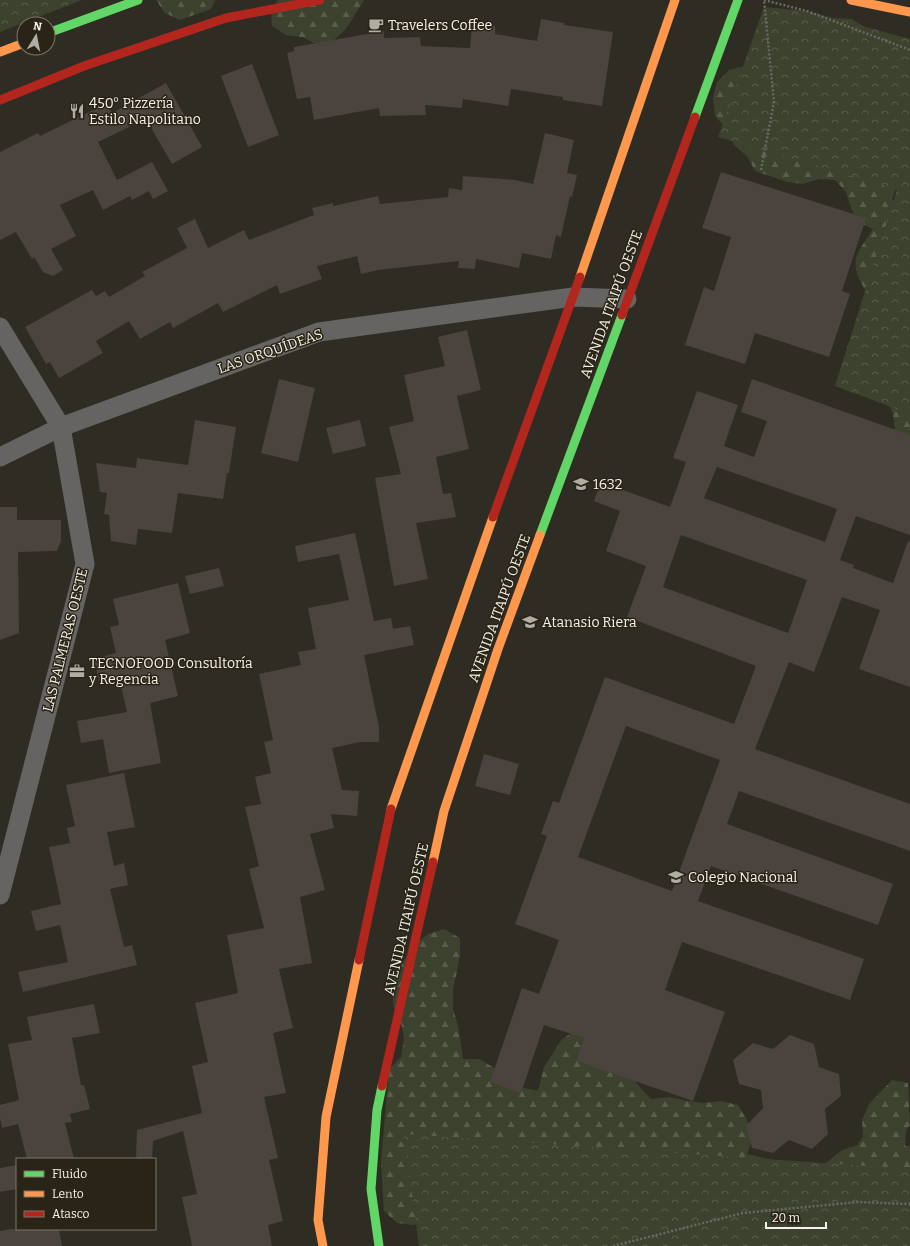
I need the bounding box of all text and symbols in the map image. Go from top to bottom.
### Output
north arrow [16,16,56,56]
cafe icon: Travelers Coffee [367,16,385,34]
place label: Travelers Coffee [388,17,492,34]
text: N [32,20,43,34]
place label: 450° Pizzería Estilo Napolitano [89,95,201,128]
restaurant icon: 450° Pizzería Estilo Napolitano [68,102,86,120]
street label: AVENIDA ITAIPÚ OESTE [576,227,646,381]
street label: LAS ORQUÍDEAS [215,325,325,377]
school or university icon: 1632 [572,475,590,493]
place label: 1632 [593,476,622,493]
street label: AVENIDA ITAIPÚ OESTE [464,531,534,685]
street label: LAS PALMERAS OESTE [39,566,92,714]
school or university icon: Atanasio Riera [521,613,539,631]
place label: Atanasio Riera [542,614,637,631]
place label: TECNOFOOD Consultoría y Regencia [88,655,253,688]
office icon: TECNOFOOD Consultoría y Regencia [68,662,86,680]
street label: AVENIDA ITAIPÚ OESTE [380,841,432,997]
school or university icon: Colegio Nacional [667,868,685,886]
place label: Colegio Nacional [688,869,797,886]
legend [16,1158,156,1230]
text: Fluido [52,1167,87,1181]
text: Lento [52,1187,84,1201]
scale bar [766,1204,826,1230]
text: Atasco [52,1207,90,1221]
text: 20 m [772,1211,801,1225]

